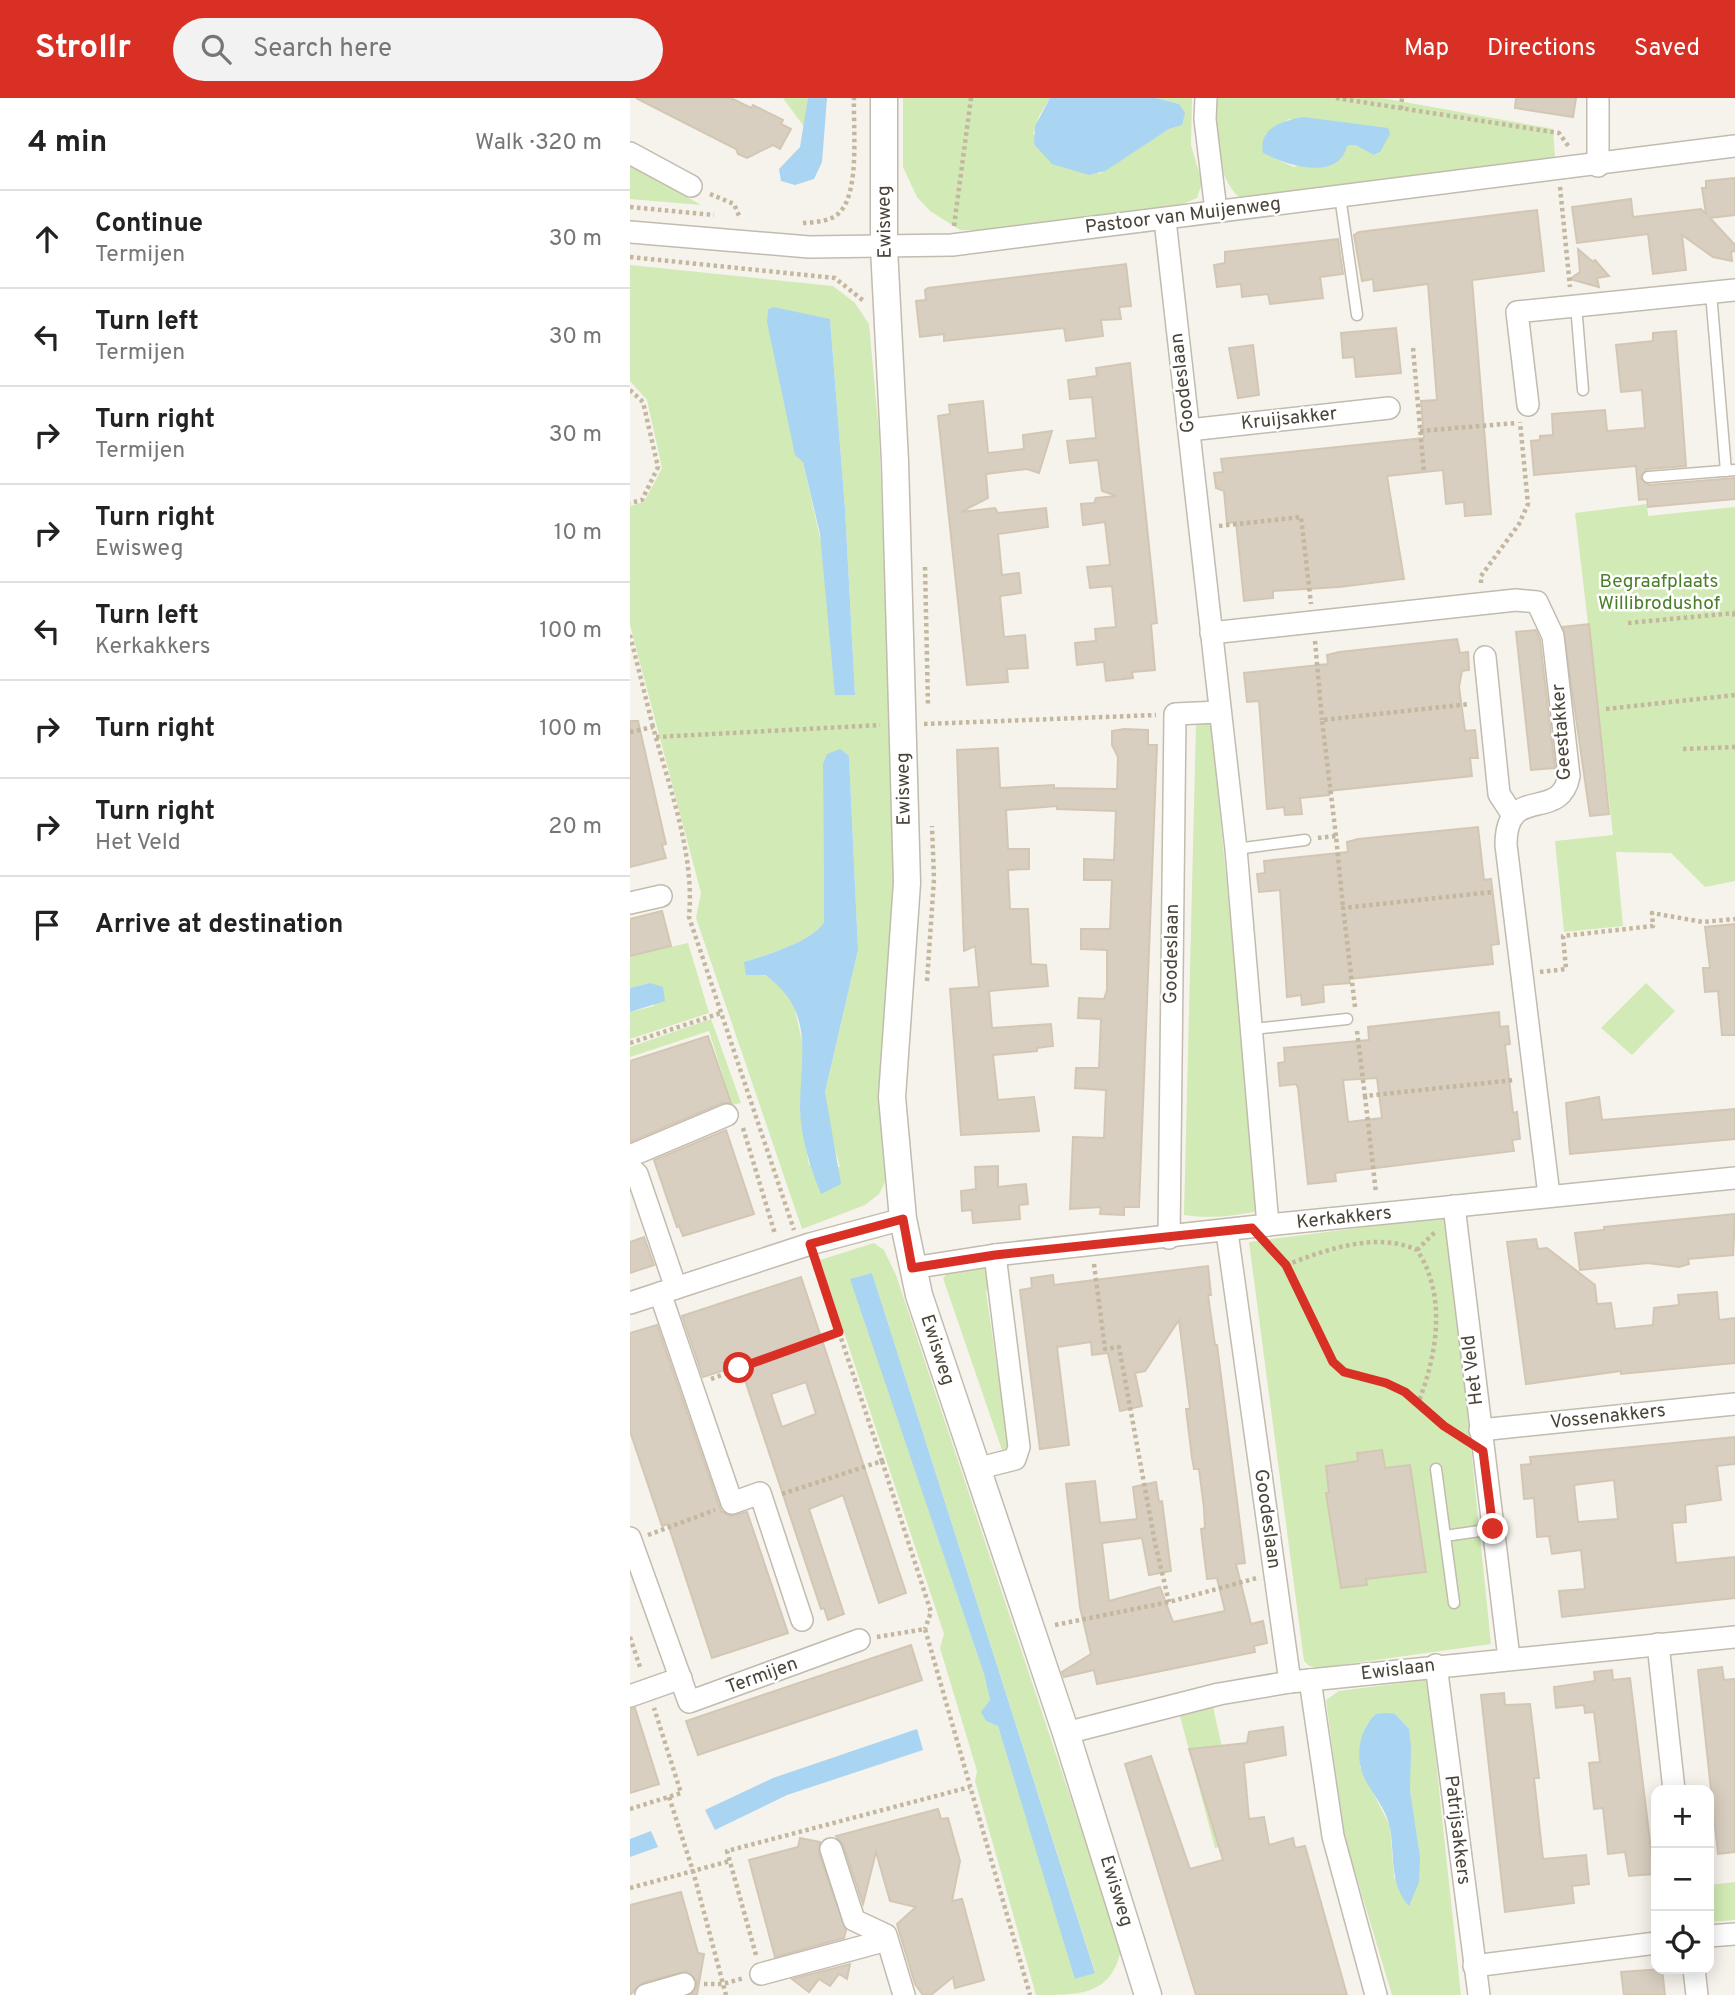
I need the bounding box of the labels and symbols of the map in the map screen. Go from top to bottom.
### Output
street label: Ewisweg [872,185,898,259]
street label: Pastoor van Muijenweg [1084,192,1282,240]
street label: Goodeslaan [1165,332,1201,434]
street label: Kruijsakker [1240,402,1339,436]
park label: Begraafplaats Willibrodushof [1598,570,1721,616]
street label: Geestakker [1547,682,1577,781]
street label: Ewisweg [891,752,917,826]
street label: Goodeslaan [1159,904,1185,1004]
street label: Kerkakkers [1295,1201,1393,1235]
street label: Ewisweg [914,1312,960,1388]
street label: Het Veld [1457,1333,1489,1407]
route start [723,1352,754,1383]
street label: Vossenakkers [1549,1399,1667,1435]
street label: Goodeslaan [1248,1468,1286,1570]
route end [1477,1513,1508,1544]
street label: Termijen [723,1652,801,1700]
street label: Ewislaan [1360,1654,1436,1686]
street label: Patrijsakkers [1438,1774,1476,1886]
street label: Ewisweg [1094,1853,1138,1929]

